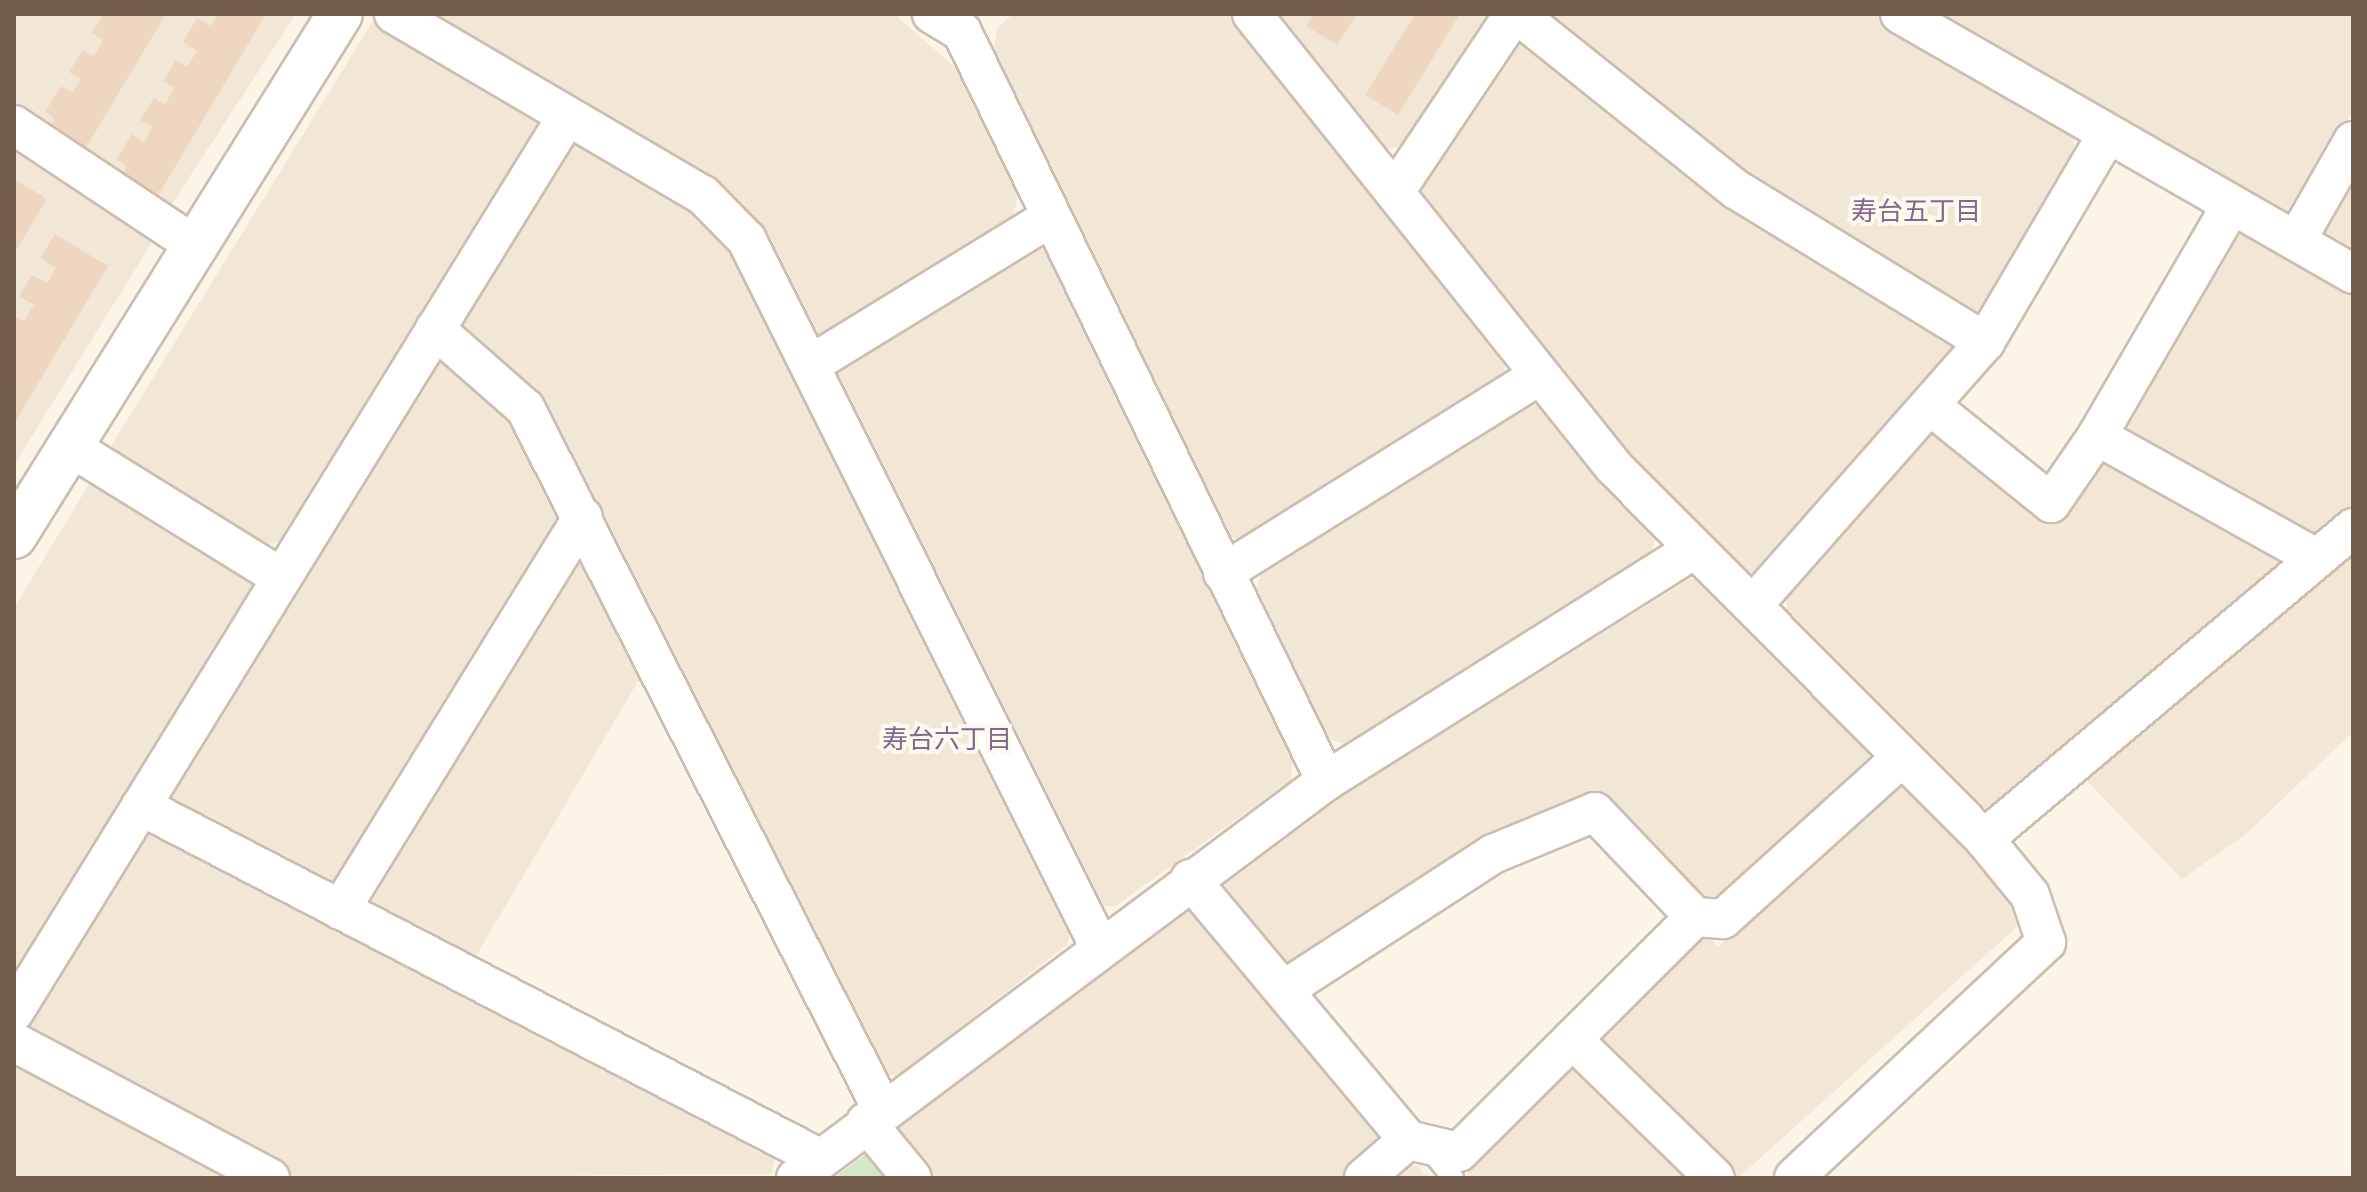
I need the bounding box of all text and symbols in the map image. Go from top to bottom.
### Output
district label: 寿台五丁目 [1851,196,1981,228]
district label: 寿台六丁目 [882,724,1012,756]

